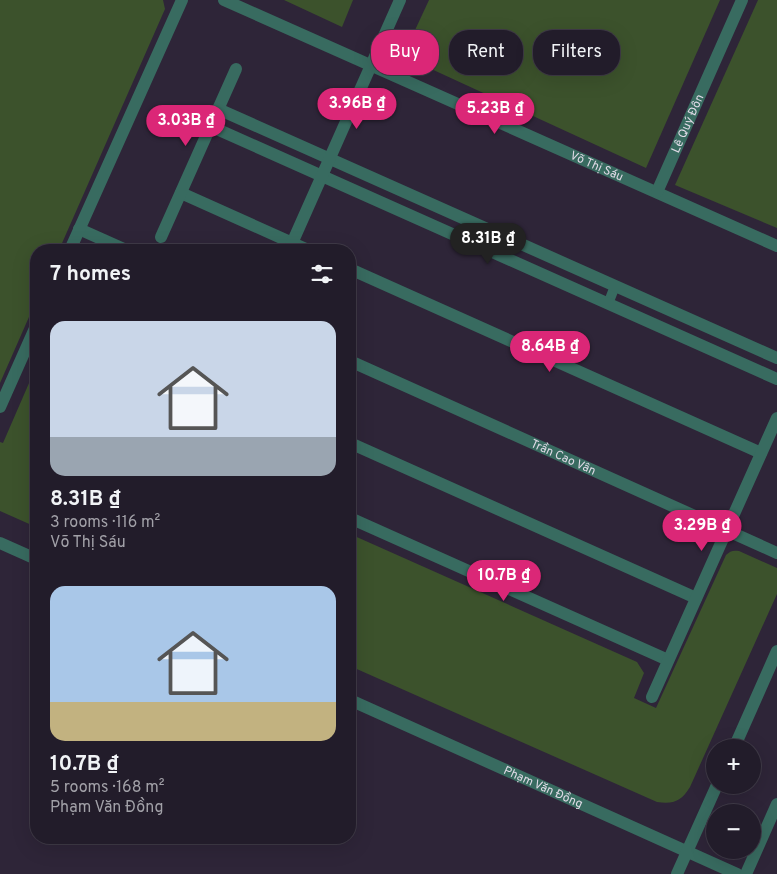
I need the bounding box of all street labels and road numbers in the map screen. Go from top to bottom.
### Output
street label: Lê Quý Đôn [668,92,708,156]
street label: Võ Thị Sáu [567,148,626,186]
street label: Trần Cao Vân [528,436,598,479]
street label: Phạm Văn Đồng [501,763,585,813]

